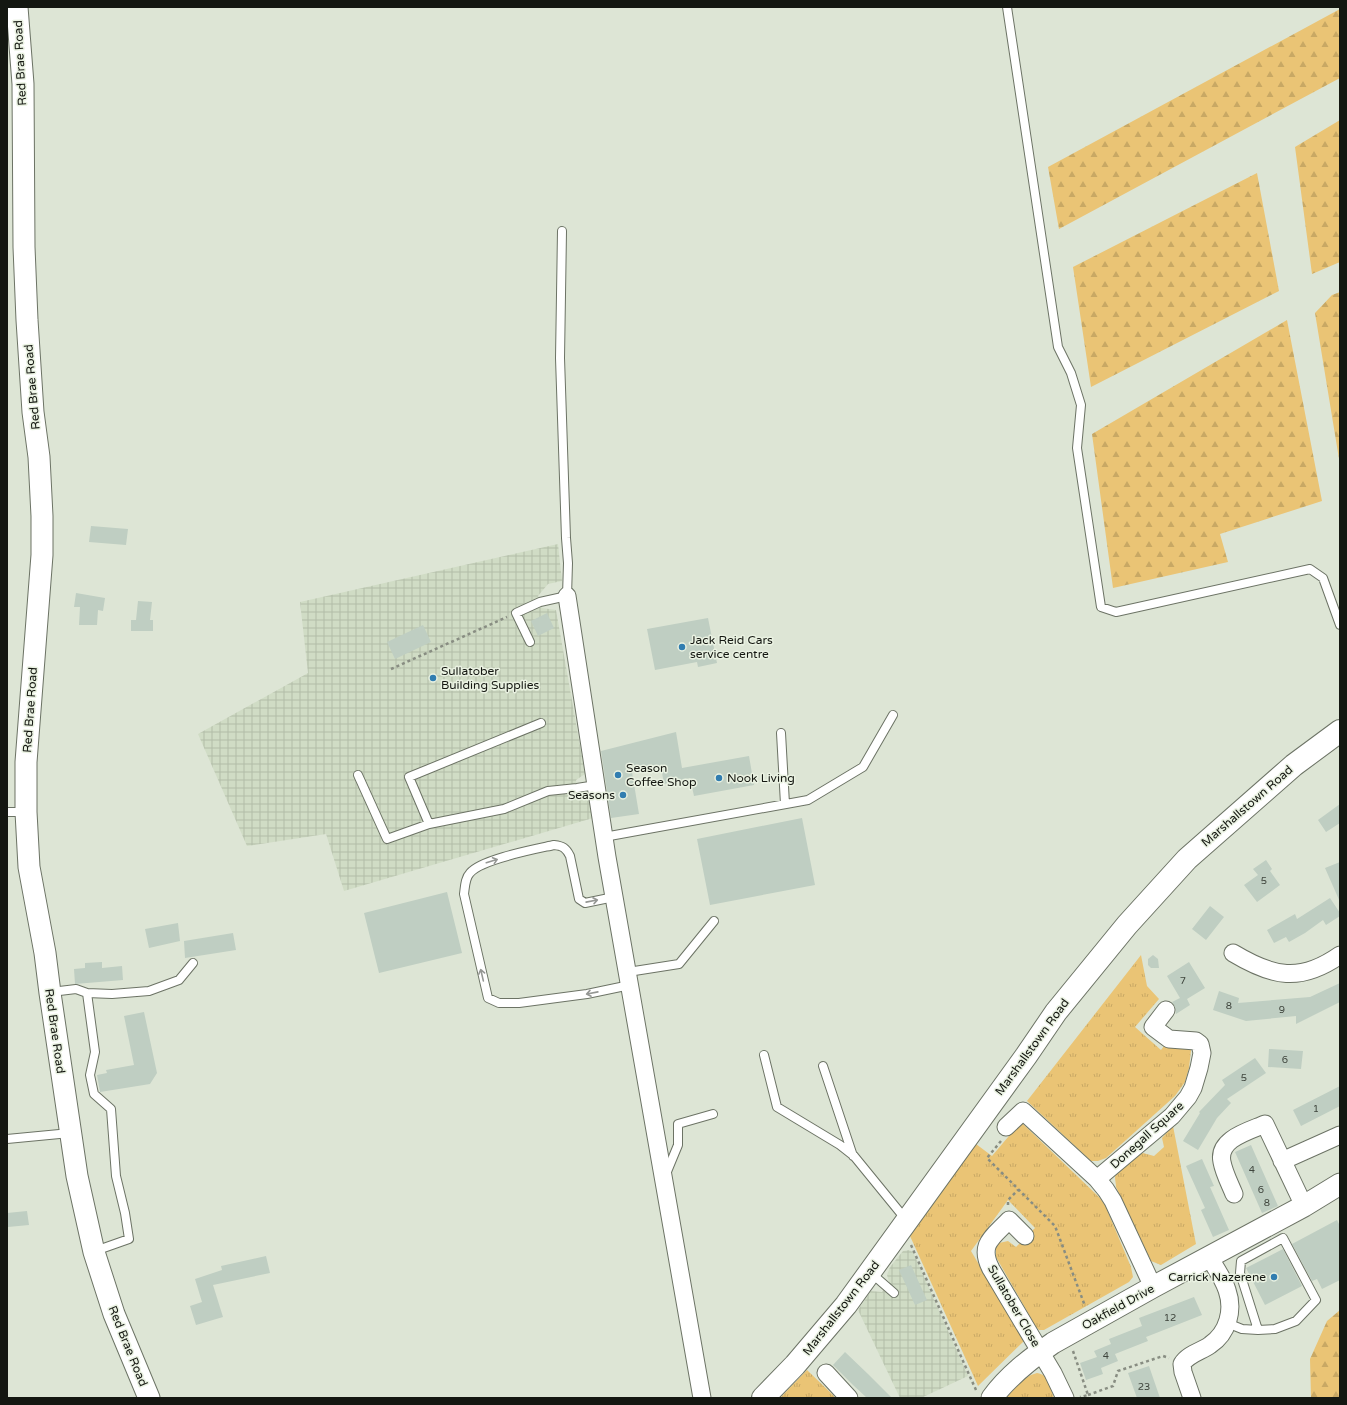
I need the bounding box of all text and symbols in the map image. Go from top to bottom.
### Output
street label: Red Brae Road [11,20,29,106]
street label: Red Brae Road [21,344,43,430]
place label: Jack Reid Cars service centre [690,633,773,661]
marker: Jack Reid Cars service centre [677,642,687,652]
place label: Sullatober Building Supplies [441,664,540,692]
street label: Red Brae Road [20,667,40,753]
marker: Sullatober Building Supplies [428,673,438,683]
place label: Season Coffee Shop [626,761,697,789]
street label: Marshallstown Road [1199,763,1295,849]
marker: Season Coffee Shop [613,770,623,780]
place label: Nook Living [727,771,795,785]
marker: Nook Living [714,773,724,783]
place label: Seasons [568,788,615,802]
marker: Seasons [618,790,628,800]
one-way arrow [485,857,498,864]
house number: 5 [1261,875,1267,887]
one-way arrow [586,897,599,905]
one-way arrow [478,968,485,981]
house number: 7 [1180,975,1186,987]
street label: Red Brae Road [42,988,68,1074]
one-way arrow [586,989,599,997]
street label: Marshallstown Road [992,996,1072,1098]
house number: 8 [1226,1000,1232,1012]
house number: 9 [1279,1004,1285,1016]
house number: 6 [1282,1054,1288,1066]
house number: 5 [1241,1072,1247,1084]
street label: Donegall Square [1107,1098,1187,1172]
house number: 1 [1313,1103,1319,1115]
house number: 4 [1249,1164,1255,1176]
house number: 6 [1258,1184,1264,1196]
house number: 8 [1264,1197,1270,1209]
street label: Marshallstown Road [800,1258,882,1358]
street label: Sullatober Close [985,1263,1043,1350]
place label: Carrick Nazerene [1168,1270,1266,1284]
marker: Carrick Nazerene [1269,1272,1279,1282]
street label: Oakfield Drive [1079,1281,1157,1333]
street label: Red Brae Road [105,1304,151,1388]
house number: 12 [1164,1312,1176,1324]
house number: 4 [1103,1350,1109,1362]
house number: 23 [1138,1381,1150,1393]

